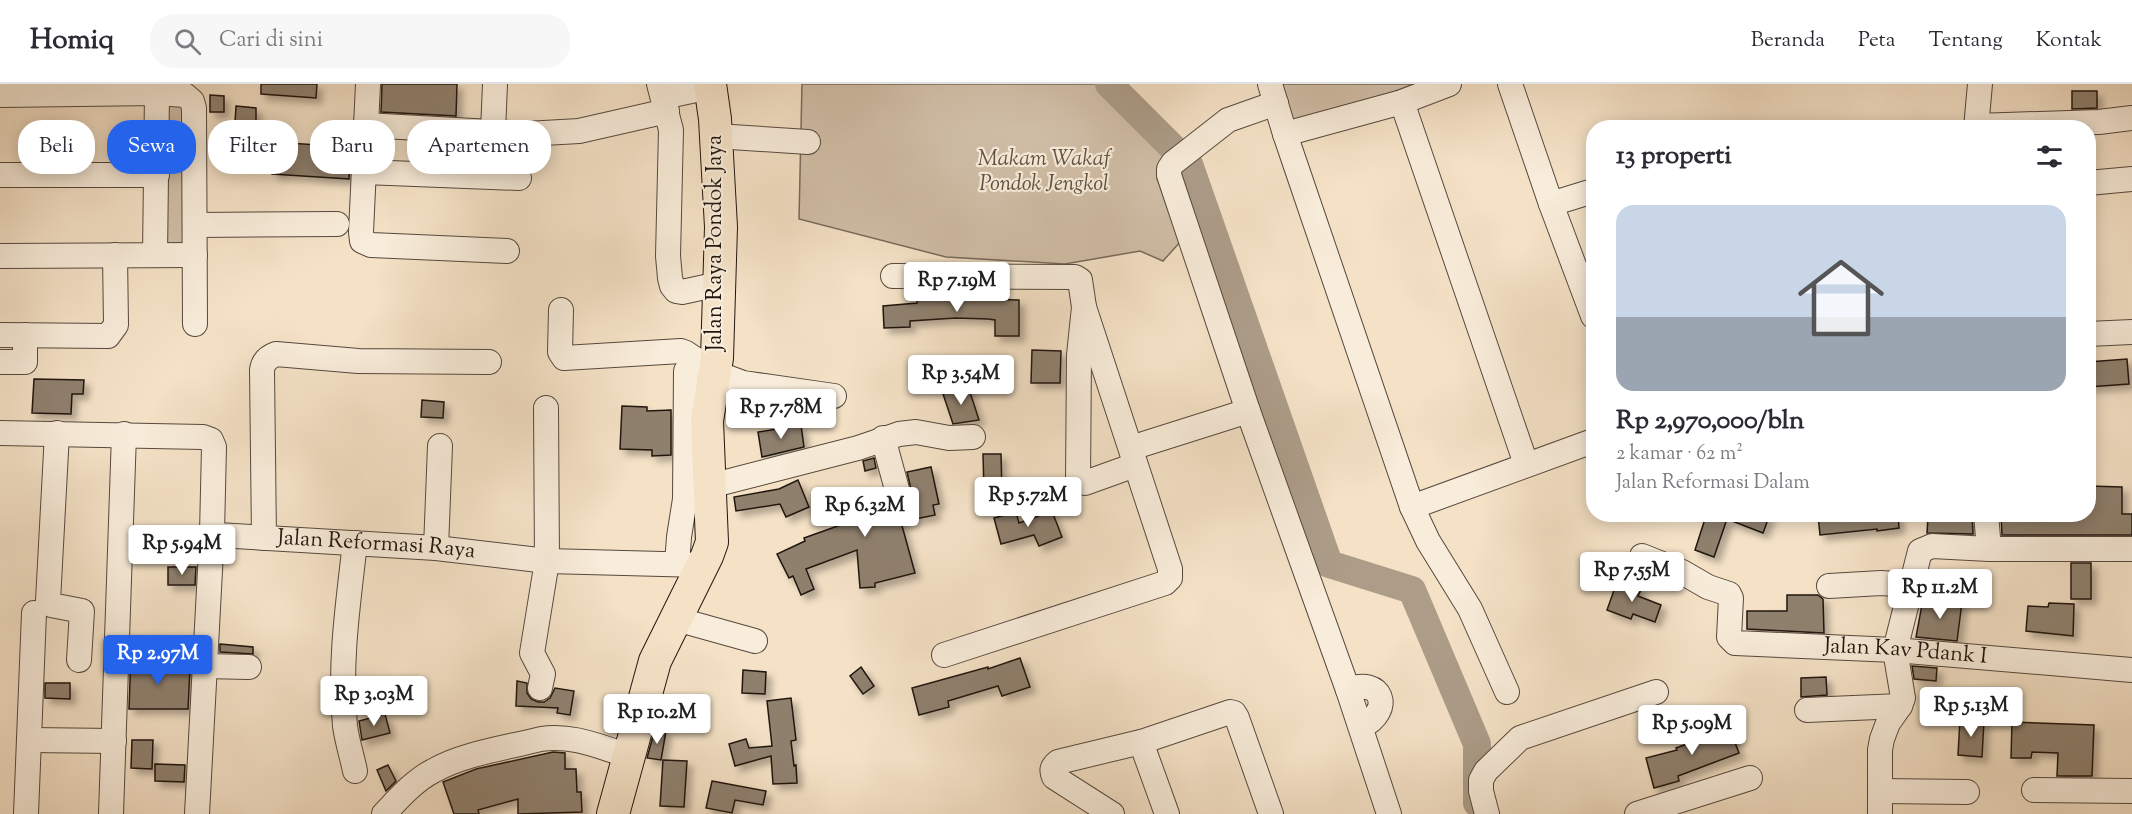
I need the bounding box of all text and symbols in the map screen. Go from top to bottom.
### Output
search box [150,14,570,68]
text: Homiq [30,21,114,61]
icon: search [171,25,204,58]
text: Cari di sini [219,25,323,57]
text: Beranda [1751,26,1825,56]
text: Peta [1858,26,1896,56]
text: Tentang [1929,26,2003,56]
text: Kontak [2036,26,2102,56]
chip: Beli [18,120,95,174]
chip: Sewa [107,120,196,174]
chip: Filter [208,120,298,174]
chip: Baru [310,120,395,174]
chip: Apartemen [407,120,551,174]
street label: Jalan Raya Pondok Jaya [700,135,732,352]
text: 13 properti [1616,138,1732,175]
icon: filters [2033,140,2066,173]
park label: Makam Wakaf Pondok Jengkol [978,144,1113,201]
icon: home [1787,244,1895,352]
pin: Rp 7.19M [895,262,1019,313]
text: Rp 7.19M [918,267,996,296]
pin: Rp 3.54M [899,355,1023,406]
text: Rp 3.54M [922,360,1000,389]
pin: Rp 7.78M [719,389,843,440]
text: Rp 7.78M [740,394,822,423]
text: Rp 2,970,000/bln [1616,403,1804,440]
text: 2 kamar · 62 m² [1616,440,1743,469]
text: Jalan Reformasi Dalam [1616,469,1810,498]
pin: Rp 5.72M [966,477,1090,528]
text: Rp 5.72M [989,482,1067,511]
pin: Rp 6.32M [803,487,927,538]
text: Rp 6.32M [825,492,905,521]
street label: Jalan Reformasi Raya [275,523,477,568]
pin: Rp 5.94M [120,525,244,576]
text: Rp 5.94M [142,530,222,559]
pin: Rp 7.55M [1570,552,1694,603]
text: Rp 7.55M [1594,557,1670,586]
pin: Rp 11.2M [1878,569,2002,620]
text: Rp 11.2M [1902,574,1978,603]
street label: Jalan Kav Pdank I [1822,631,1988,674]
pin: Rp 2.97M [96,635,220,686]
text: Rp 2.97M [117,640,199,669]
pin: Rp 3.03M [312,676,436,727]
text: Rp 3.03M [334,681,414,710]
pin: Rp 5.13M [1909,687,2033,738]
text: Rp 5.13M [1934,692,2008,721]
pin: Rp 10.2M [595,694,719,745]
text: Rp 10.2M [618,699,696,728]
pin: Rp 5.09M [1630,705,1754,756]
text: Rp 5.09M [1652,710,1732,739]

